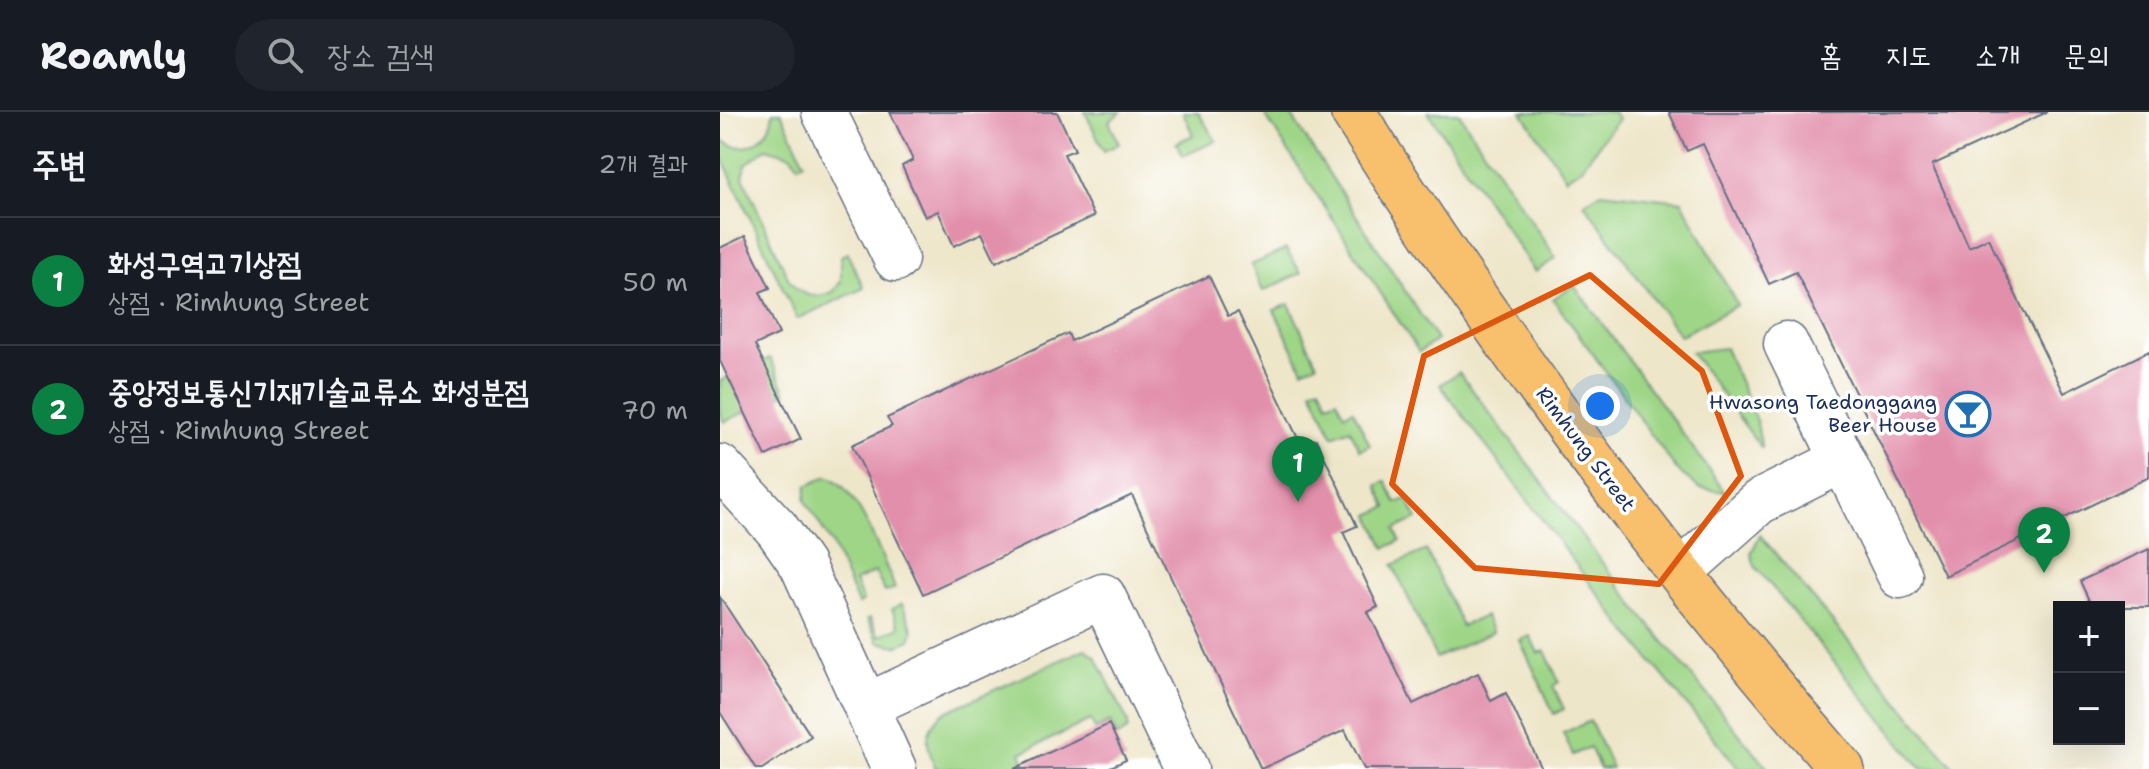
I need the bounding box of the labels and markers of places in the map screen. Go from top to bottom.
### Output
place label: Hwasong Taedonggang Beer House [1709,389,1937,438]
bar icon: Hwasong Taedonggang Beer House [1944,390,1992,438]
pin: 1 [1272,436,1324,502]
pin: 2 [2018,507,2070,573]

